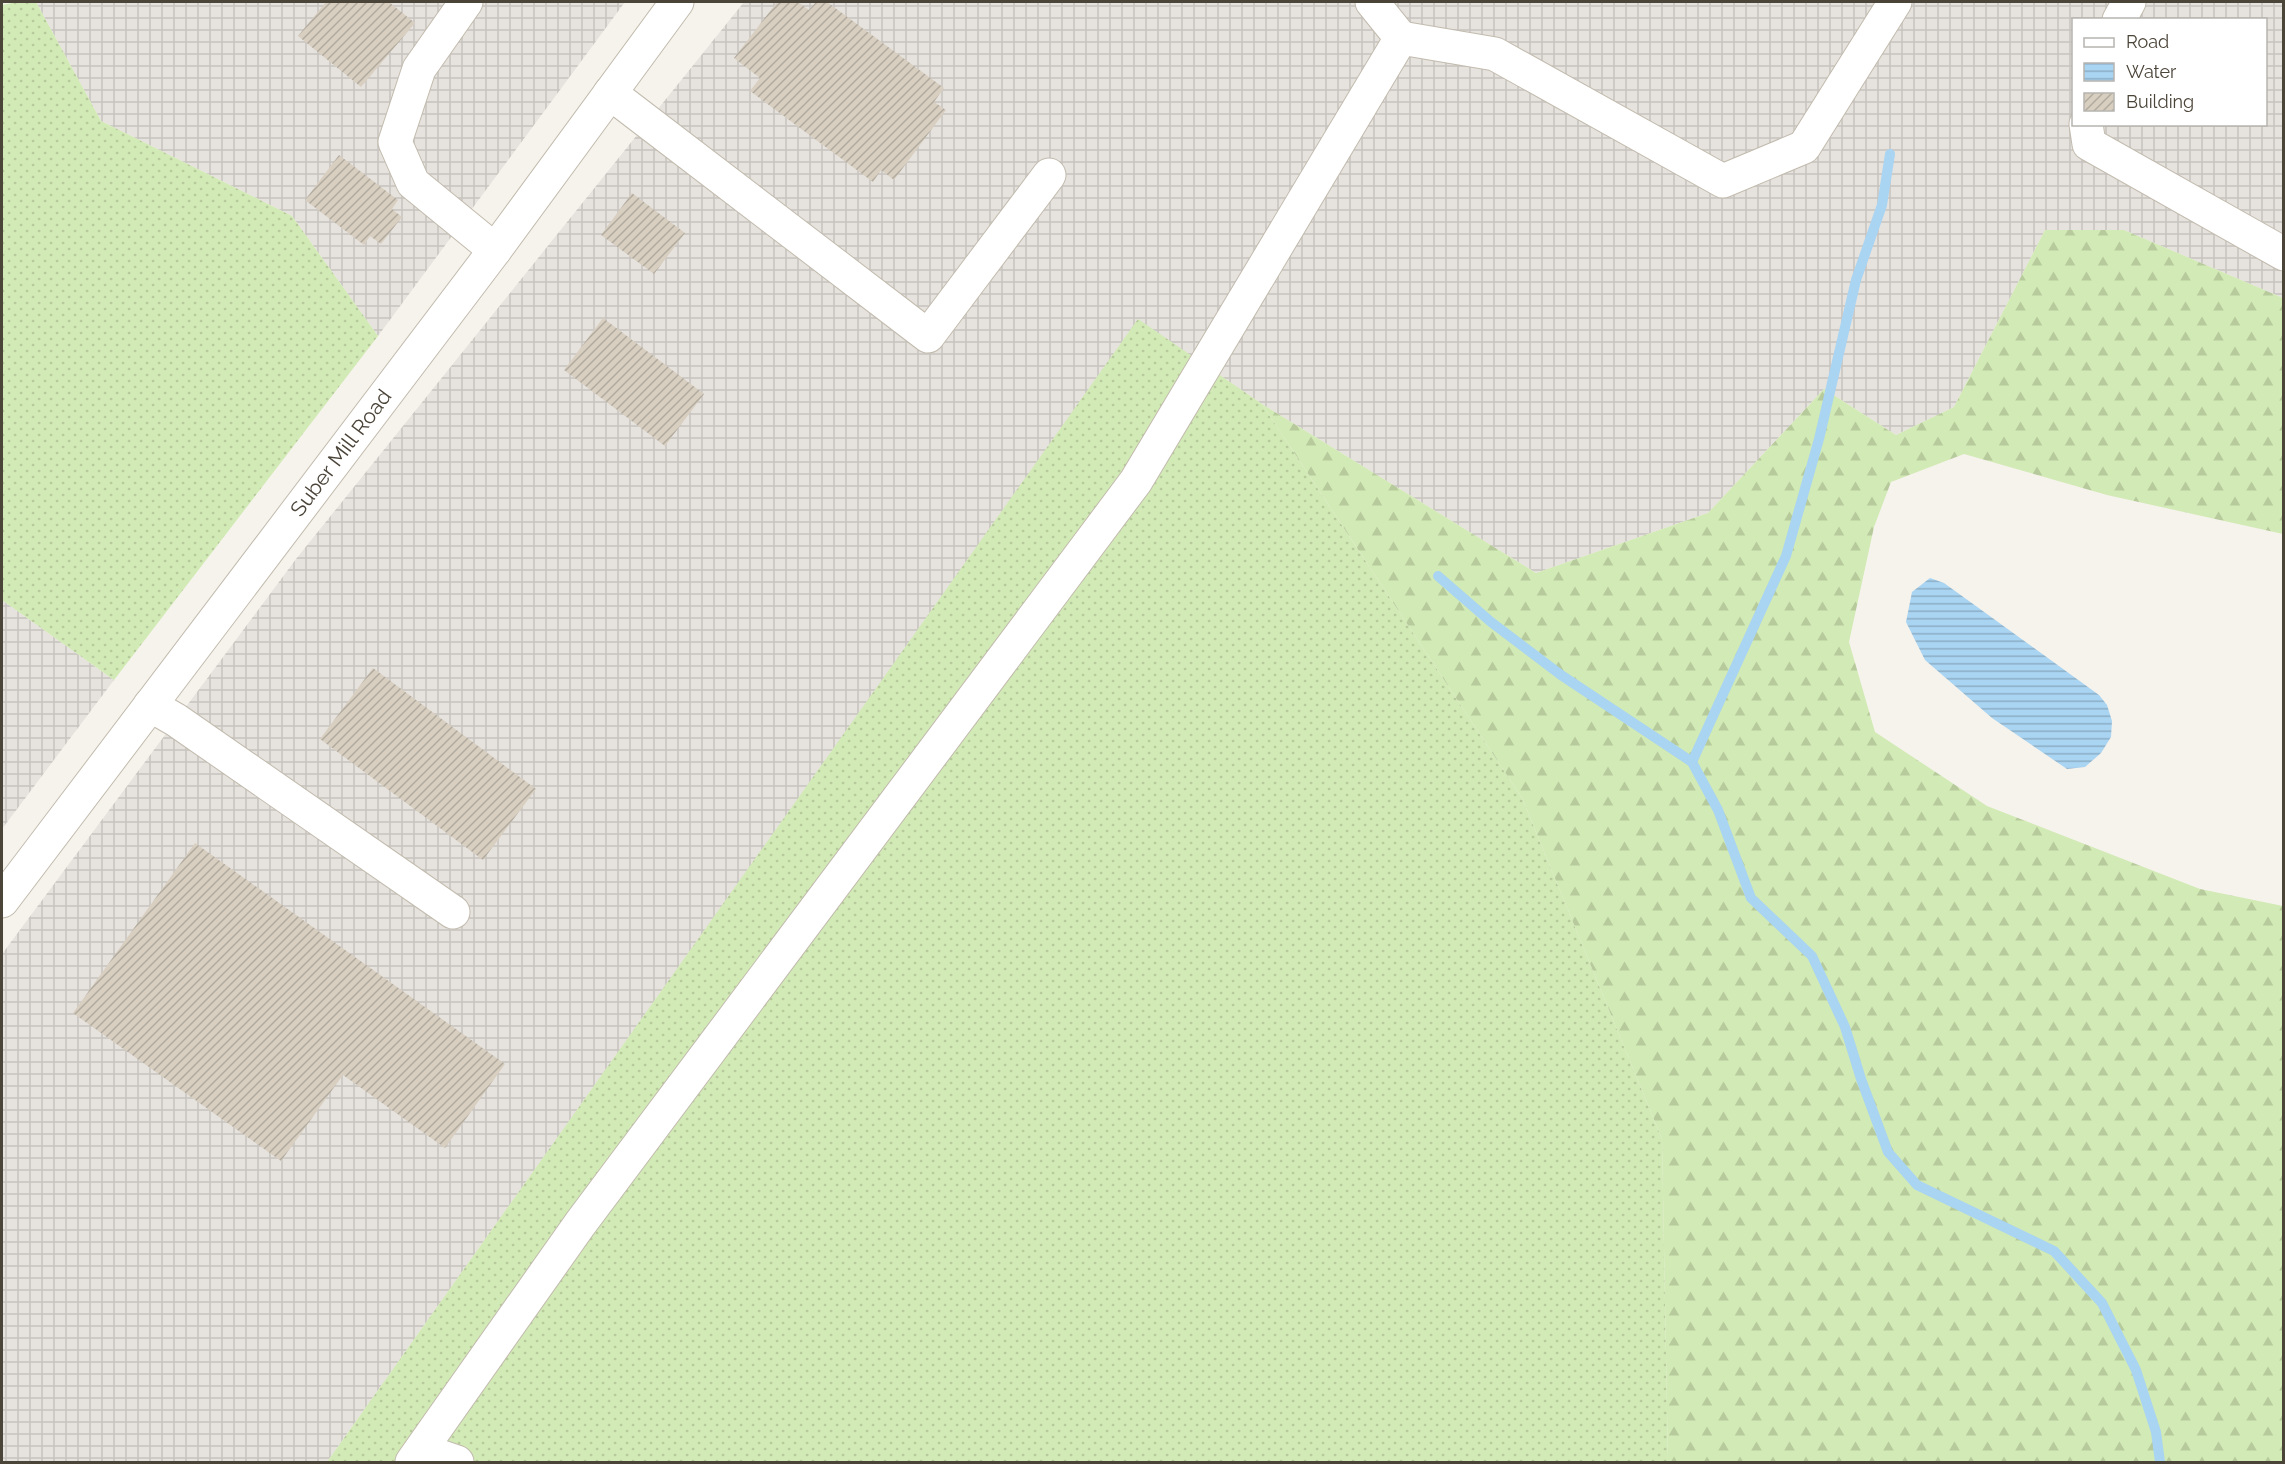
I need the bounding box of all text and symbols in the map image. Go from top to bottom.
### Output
legend [2072,18,2267,126]
text: Road [2126,31,2169,52]
text: Water [2126,61,2177,82]
text: Building [2126,91,2194,112]
street label: Suber Mill Road [285,384,396,521]

